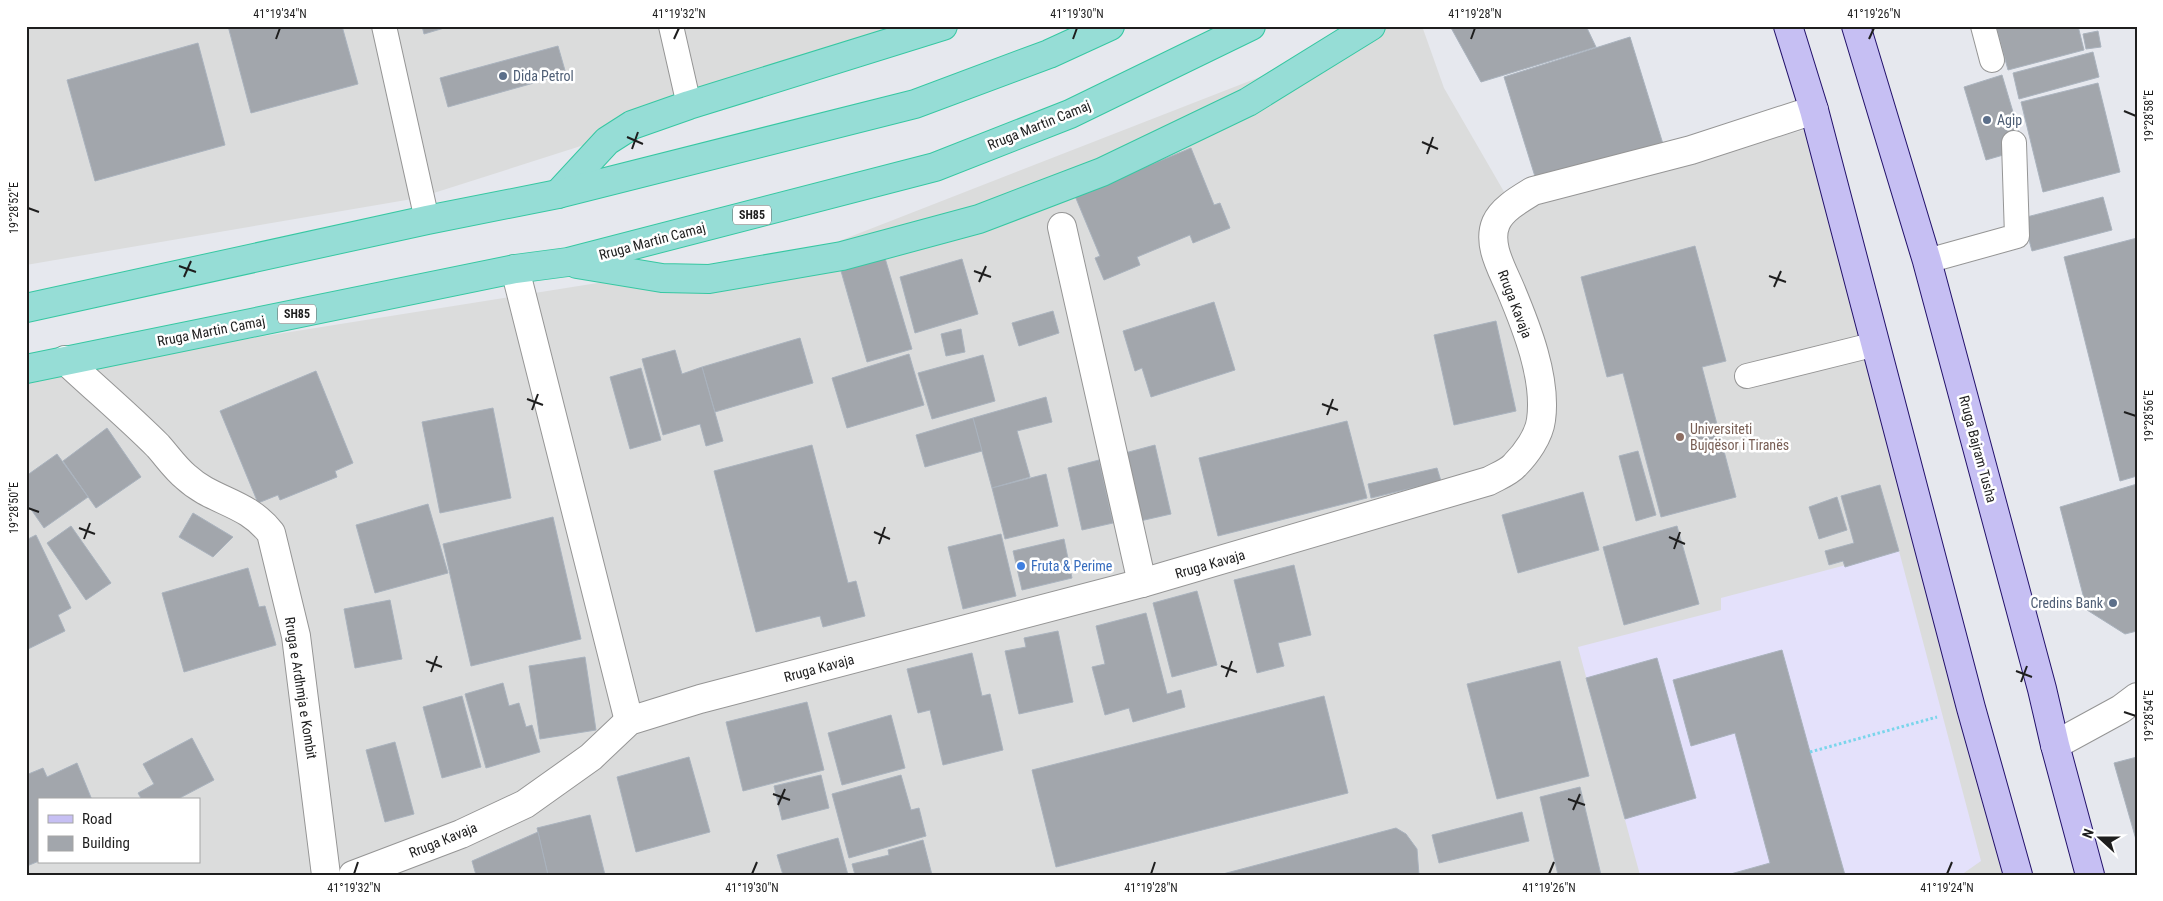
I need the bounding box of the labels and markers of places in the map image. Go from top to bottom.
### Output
place label: Dida Petrol [513,68,574,84]
marker: Dida Petrol [497,70,509,82]
place label: Agip [1997,112,2022,128]
marker: Agip [1981,114,1993,126]
place label: Universiteti Bujqësor i Tiranës [1690,421,1789,453]
marker: Universiteti Bujqësor i Tiranës [1674,431,1686,443]
place label: Fruta & Perime [1031,558,1113,574]
marker: Fruta & Perime [1015,560,1027,572]
place label: Credins Bank [2030,595,2104,611]
marker: Credins Bank [2107,597,2119,609]

